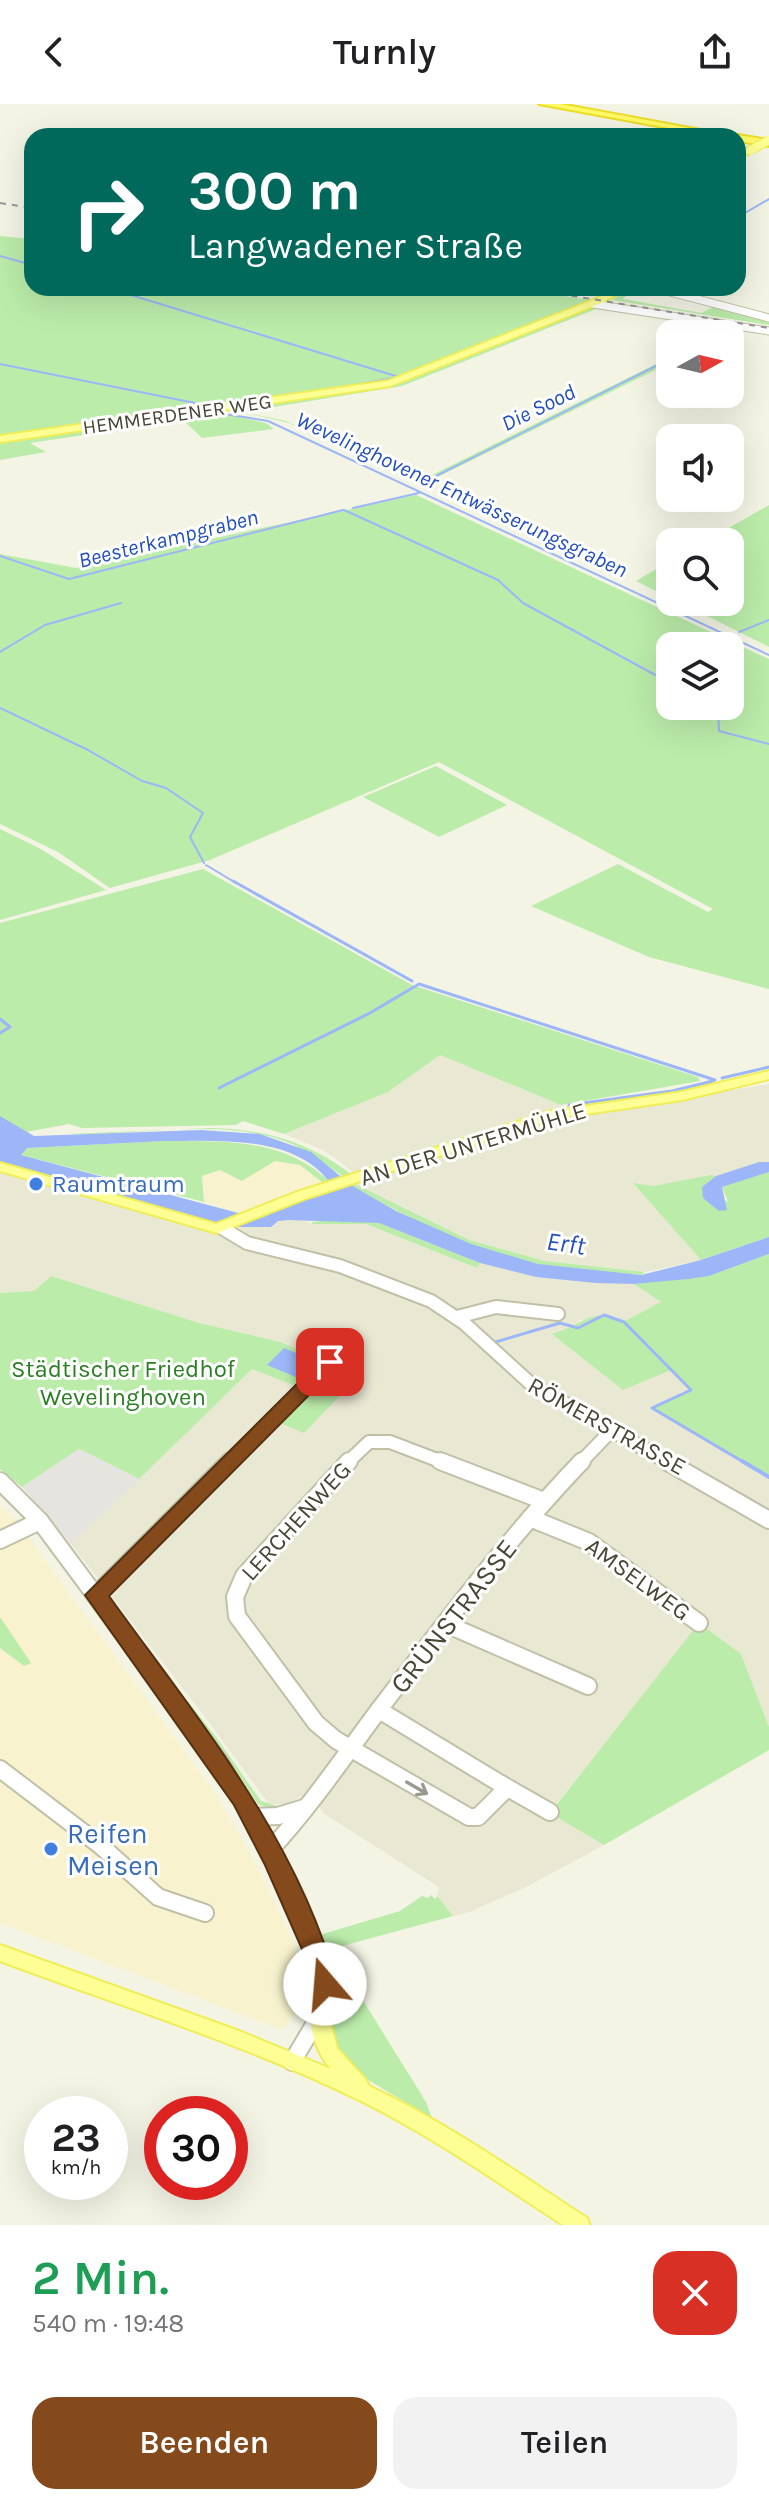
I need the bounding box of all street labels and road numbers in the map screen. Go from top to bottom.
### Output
street label: HEMMERDENER WEG [81,390,273,439]
street label: AN DER UNTERMÜHLE [357,1096,589,1192]
street label: RÖMERSTRASSE [523,1371,691,1481]
street label: LERCHENWEG [235,1456,357,1586]
street label: AMSELWEG [580,1532,696,1626]
street label: GRÜNSTRASSE [383,1533,524,1700]

